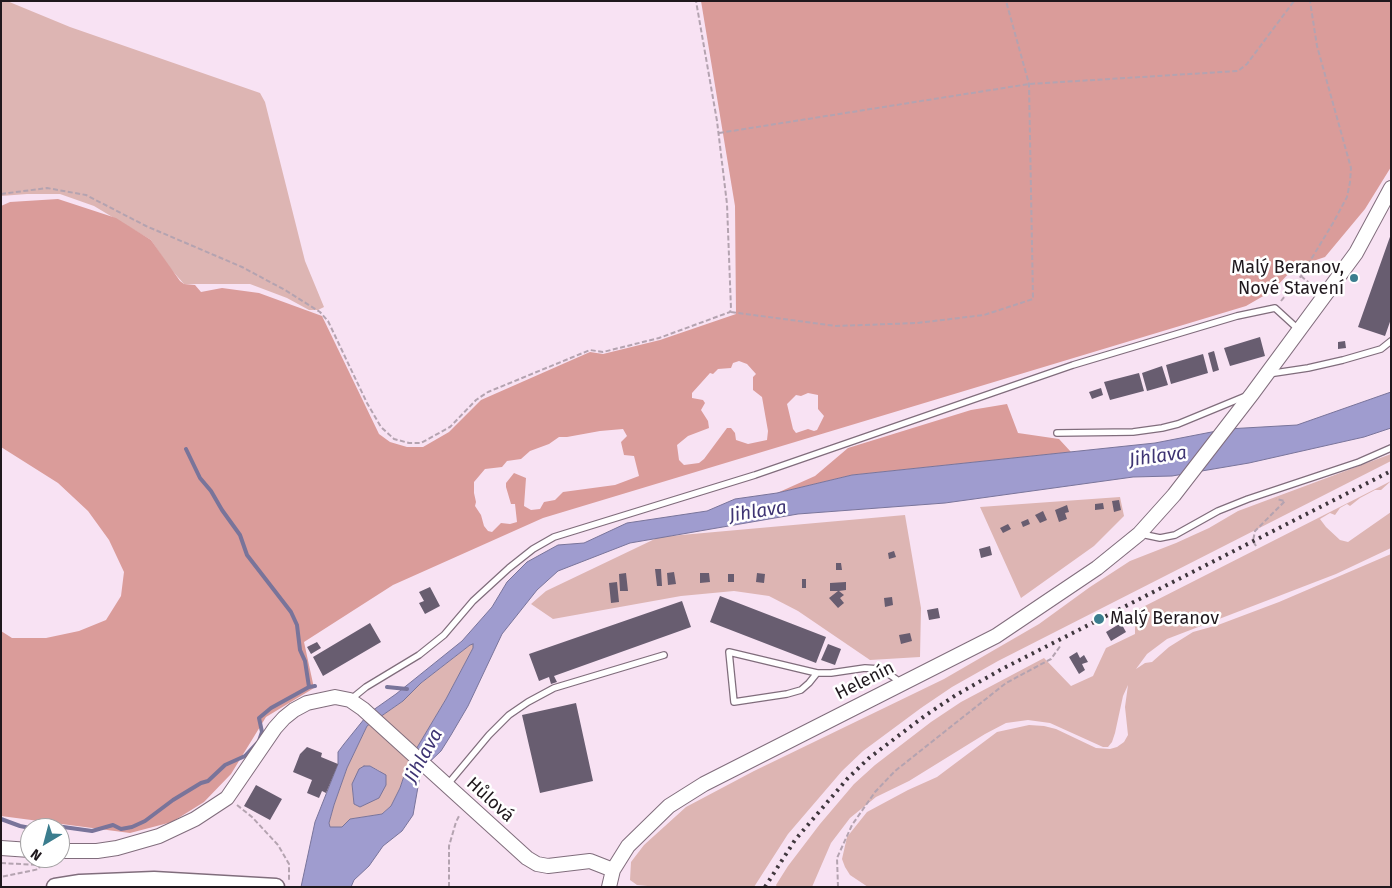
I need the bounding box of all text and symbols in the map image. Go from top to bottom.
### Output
place label: Malý Beranov, Nové Stavení [1231,257,1344,300]
marker: Malý Beranov, Nové Stavení [1348,272,1360,284]
water label: Jihlava [1128,442,1188,472]
water label: Jihlava [728,496,788,528]
place label: Malý Beranov [1110,608,1219,630]
marker: Malý Beranov [1092,612,1106,626]
street label: Helenín [832,657,898,705]
water label: Jihlava [400,725,448,787]
street label: Hůlová [462,773,518,827]
north arrow [20,818,70,868]
text: N [27,845,45,864]

